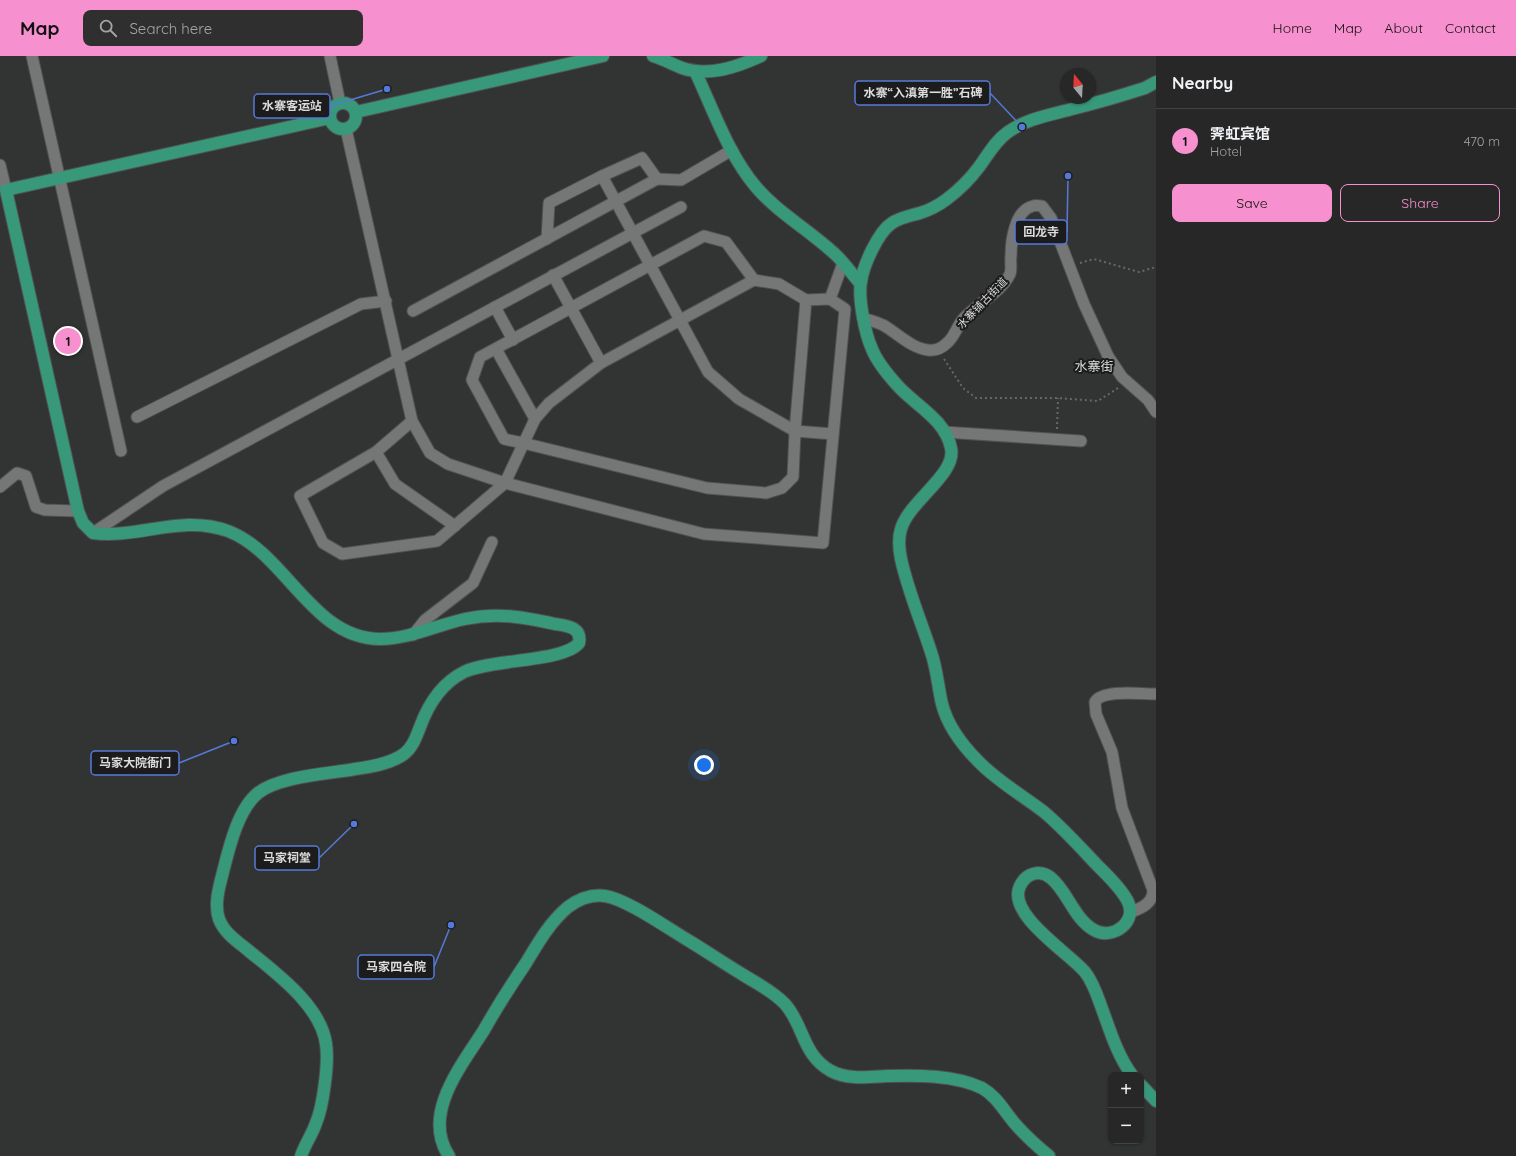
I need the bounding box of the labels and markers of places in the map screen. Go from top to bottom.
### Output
callout: 水寨“入滇第一胜”石碑 [855,81,990,105]
callout: 水寨客运站 [254,94,330,118]
callout: 回龙寺 [1015,220,1067,244]
pin: 1 [55,326,81,356]
callout: 马家大院衙门 [91,751,179,775]
callout: 马家祠堂 [255,846,319,870]
callout: 马家四合院 [358,955,434,979]

